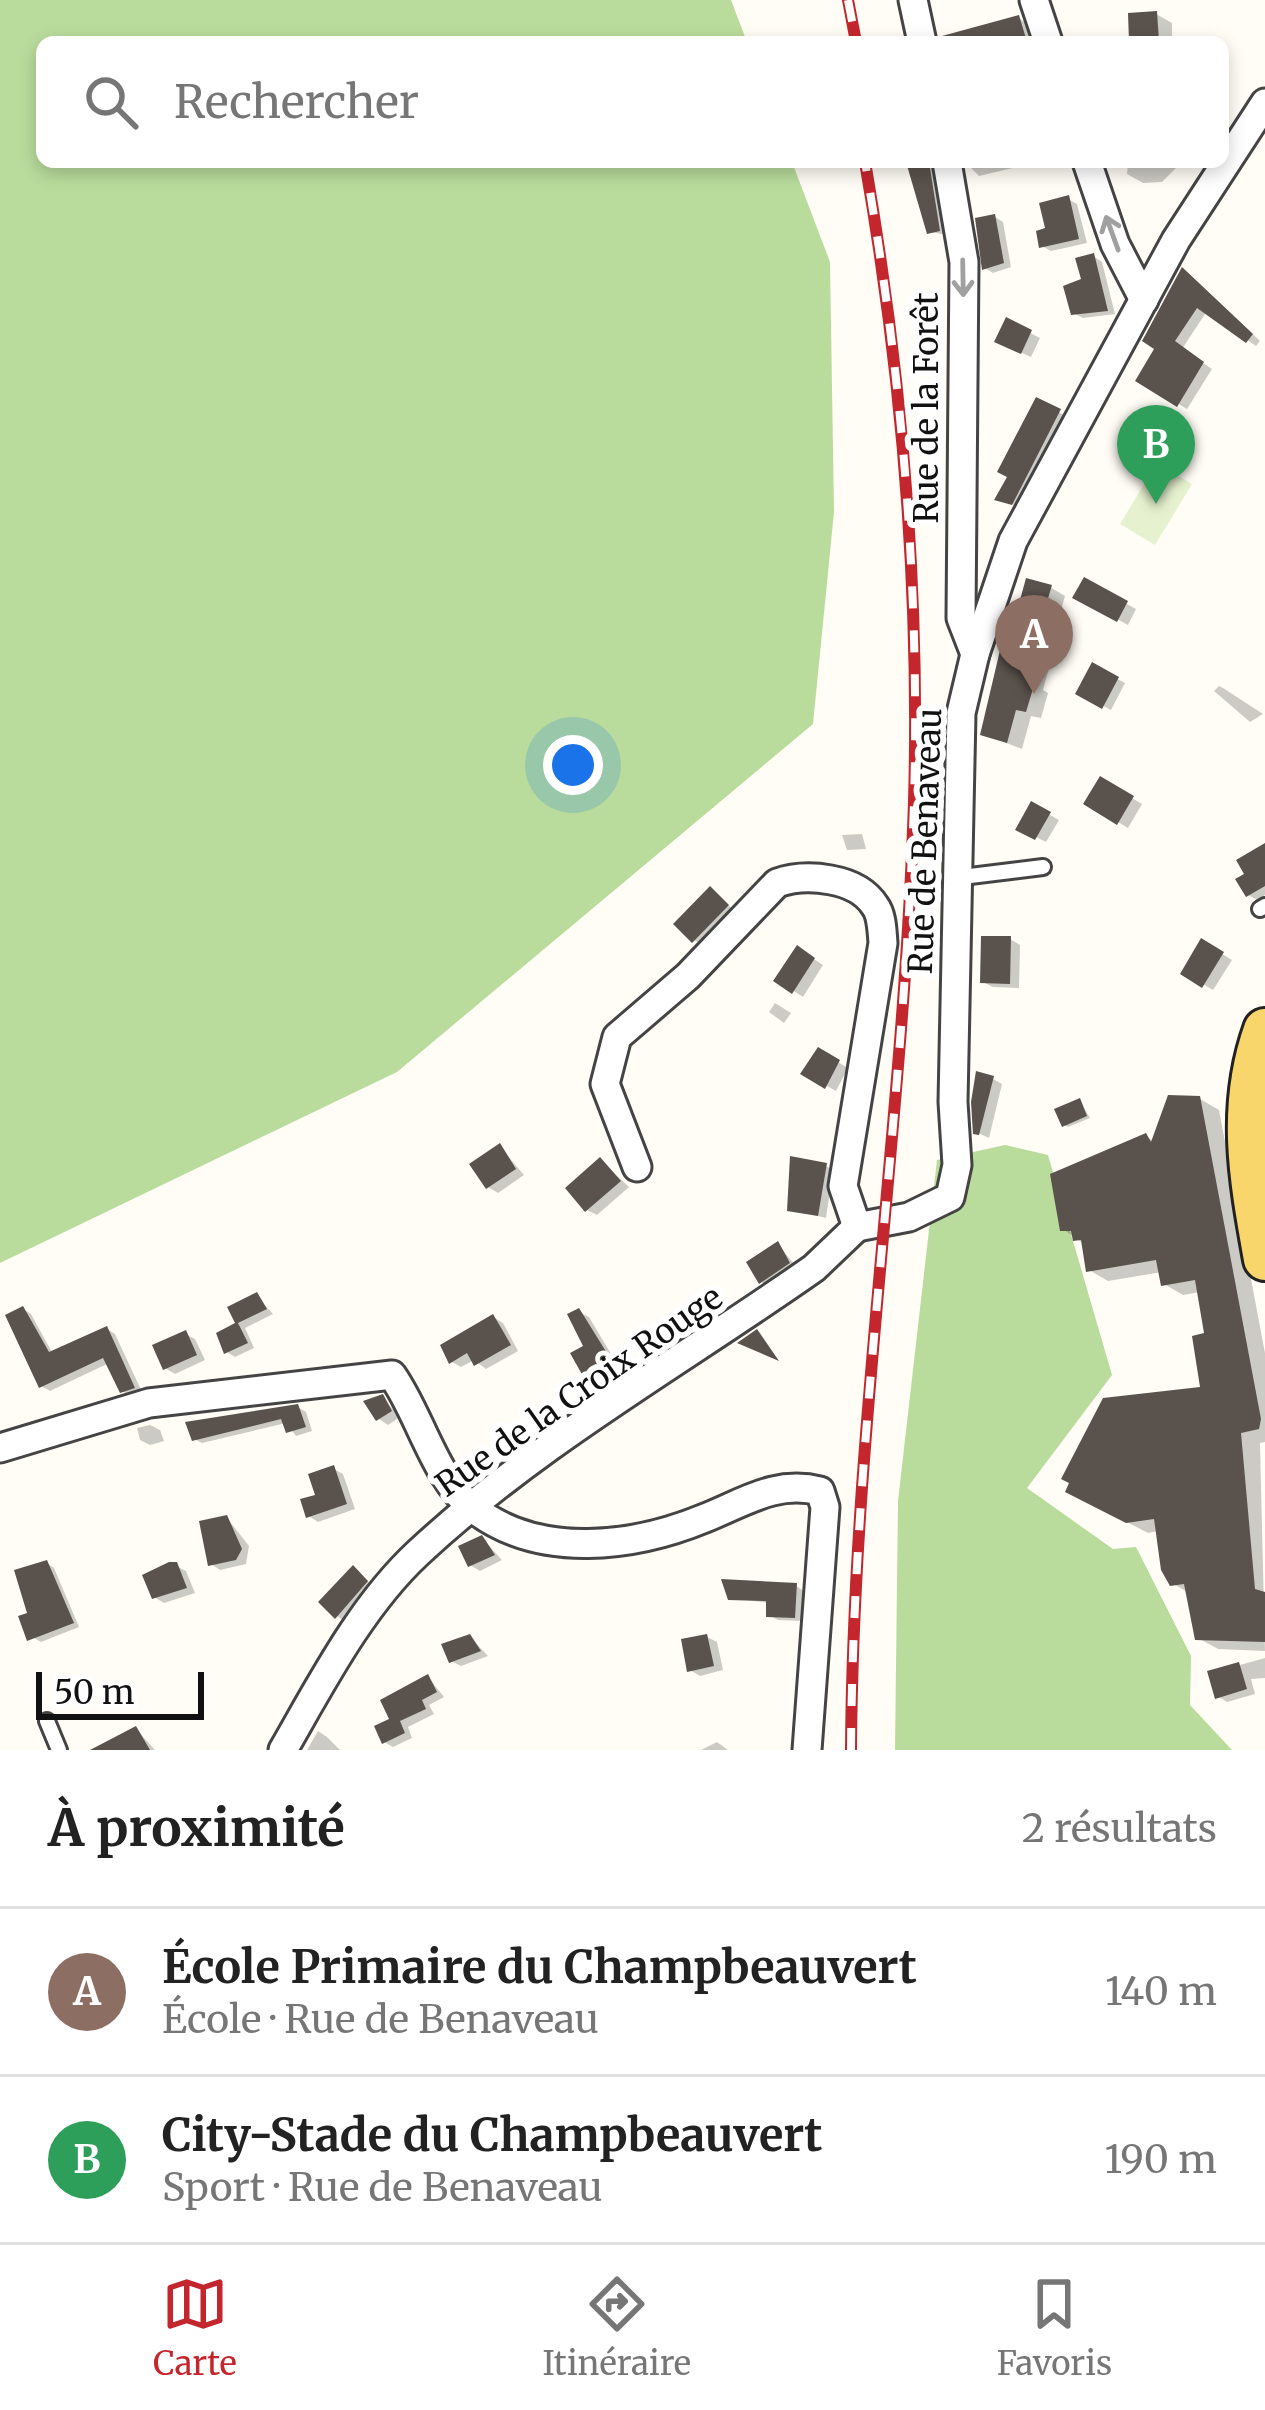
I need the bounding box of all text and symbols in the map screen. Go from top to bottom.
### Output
search box [36,36,1229,168]
icon: search [78,69,144,135]
text: Rechercher [174,74,419,130]
one-way arrow [1100,215,1121,252]
one-way arrow [952,258,974,297]
street label: Rue de la Forêt [906,292,947,524]
pin: B [1117,405,1195,504]
pin: A [995,595,1073,694]
street label: Rue de Benaveau [900,707,950,975]
your location [543,735,603,795]
street label: Rue de la Croix Rouge [428,1277,730,1505]
scale bar [36,1666,204,1719]
text: 50 m [54,1672,135,1713]
text: À proximité [48,1796,345,1860]
text: 2 résultats [1022,1804,1217,1853]
text: École Primaire du Champbeauvert [162,1939,917,1995]
text: A [73,1967,101,2016]
text: 140 m [1105,1967,1217,2016]
text: École · Rue de Benaveau [162,1995,599,2044]
text: City-Stade du Champbeauvert [162,2107,822,2163]
text: B [73,2135,101,2184]
text: 190 m [1105,2135,1217,2184]
text: Sport · Rue de Benaveau [162,2163,603,2212]
tab: Carte [153,2271,237,2384]
tab: Itinéraire [543,2271,691,2384]
tab: Favoris [997,2271,1112,2384]

